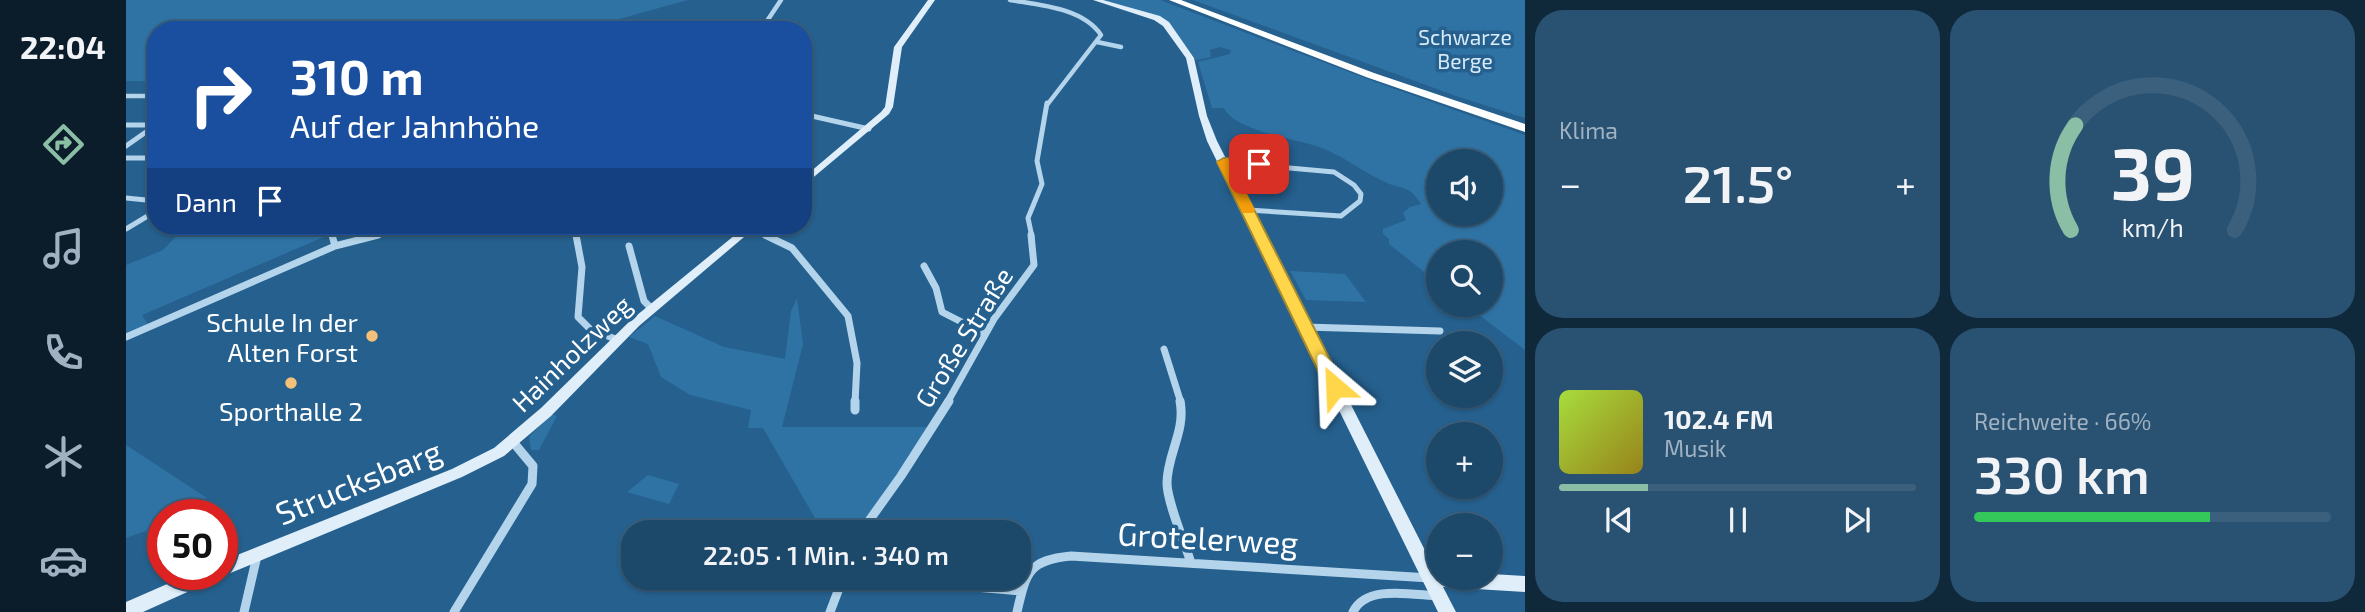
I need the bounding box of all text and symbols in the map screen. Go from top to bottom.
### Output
park label: Schwarze Berge [1418,24,1512,73]
text: 22:04 [20,27,106,65]
text: 310 m [290,46,424,105]
icon: right [175,49,266,140]
text: Auf der Jahnhöhe [290,106,539,144]
text: Klima [1559,116,1618,144]
icon: directions [39,120,88,169]
text: 39 [2110,127,2195,215]
pin [1229,134,1289,194]
icon: arrive [1240,145,1278,183]
map controls [1426,149,1503,590]
button: sound [1426,149,1503,226]
text: 21.5° [1683,151,1793,213]
text: − [1559,160,1581,206]
text: + [1895,160,1916,206]
icon: arrive [251,182,289,220]
text: Dann [175,186,237,217]
text: km/h [2121,212,2184,242]
icon: music [39,224,88,273]
button: search [1426,240,1503,317]
street label: Große Straße [908,261,1018,413]
street label: Hainholzweg [505,288,637,418]
place label: Schule In der Alten Forst [206,306,358,367]
icon: phone [39,328,88,377]
marker: Schule In der Alten Forst [364,328,380,344]
button: layers [1426,331,1503,408]
position arrow [1298,350,1372,424]
marker: Sporthalle 2 [283,375,299,391]
place label: Sporthalle 2 [219,395,363,426]
text: 102.4 FM [1664,403,1773,434]
text: Reichweite · 66% [1974,407,2151,435]
button: + [1426,422,1503,499]
street label: Strucksbarg [269,430,447,532]
icon: climate [39,432,88,481]
text: Musik [1664,434,1726,462]
text: 330 km [1974,442,2150,504]
speed limit sign: 50 [147,499,238,590]
icon: previous [1600,501,1638,539]
icon: pause [1719,501,1757,539]
icon: next [1838,501,1876,539]
street label: Grotelerweg [1117,513,1299,561]
button: − [1426,513,1503,590]
icon: car [39,536,88,585]
text: 22:05 · 1 Min. · 340 m [703,539,949,570]

